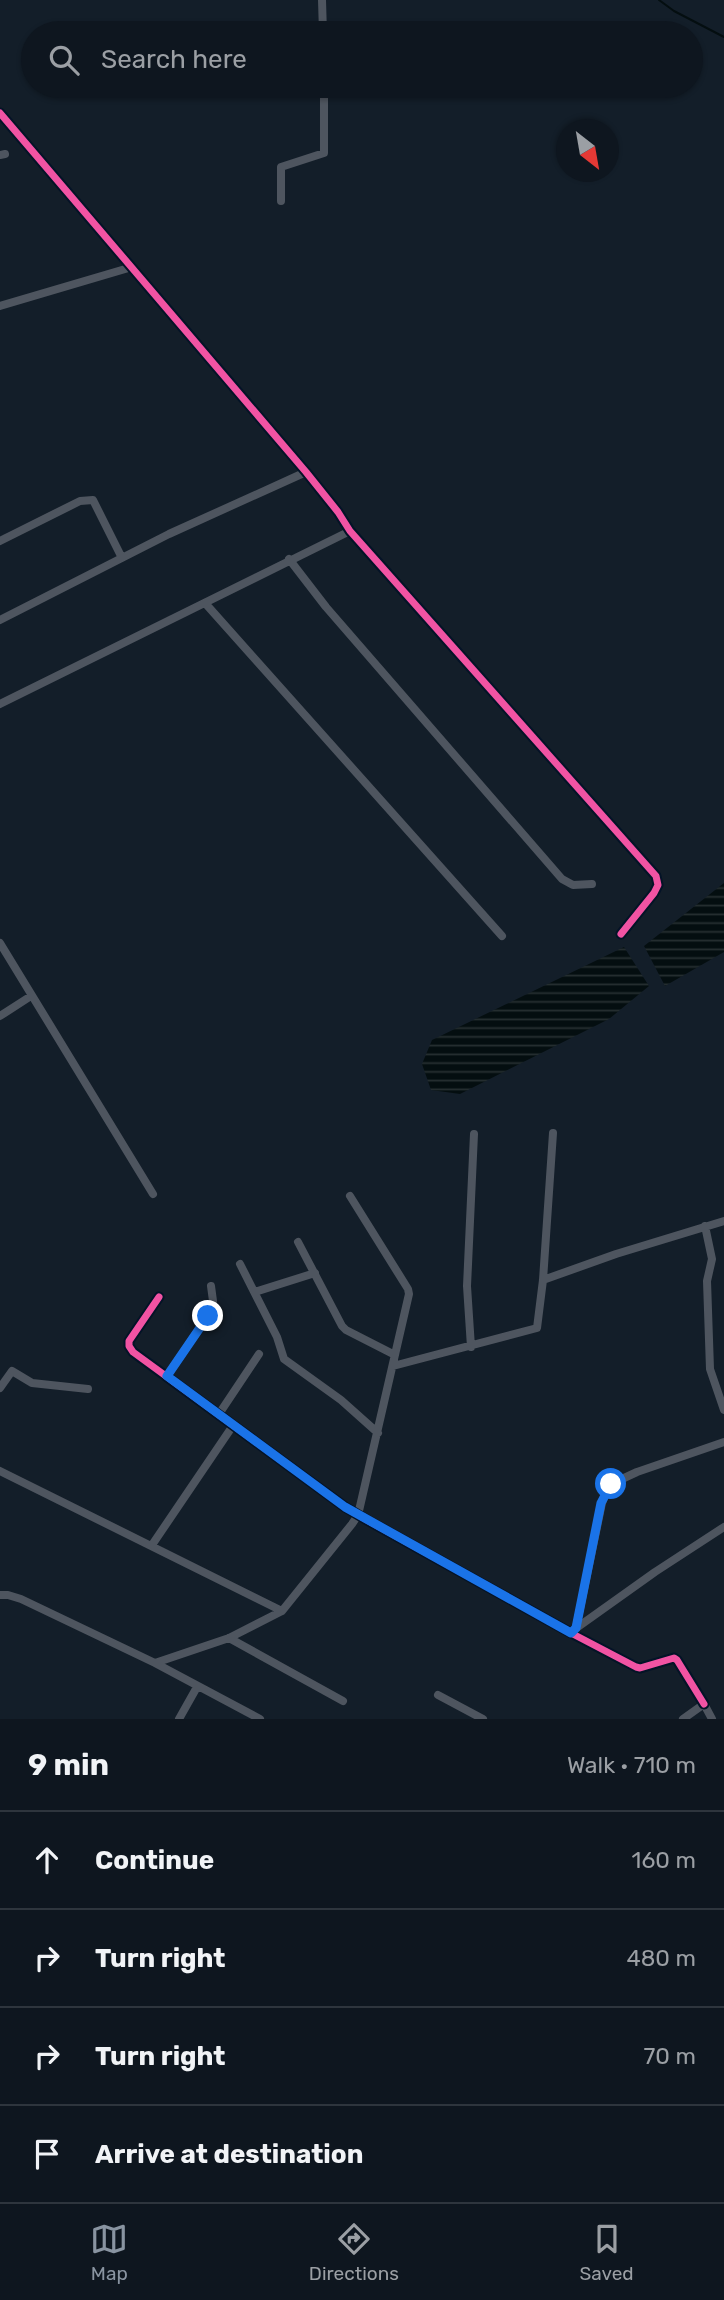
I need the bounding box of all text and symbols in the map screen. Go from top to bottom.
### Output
search box [21,21,703,98]
icon: search [45,41,83,79]
text: Search here [101,44,247,75]
north arrow [556,119,619,182]
route end [192,1300,223,1331]
route start [595,1468,626,1499]
text: 9 min [28,1747,109,1783]
text: Walk · 710 m [567,1751,696,1779]
icon: ahead [28,1841,66,1879]
text: Continue [95,1845,214,1876]
text: 160 m [632,1846,696,1874]
icon: right [28,1939,66,1977]
text: Turn right [95,1943,225,1974]
text: 480 m [626,1944,696,1972]
icon: right [28,2037,66,2075]
text: Turn right [95,2041,225,2072]
text: 70 m [644,2042,696,2070]
icon: arrive [28,2135,66,2173]
text: Arrive at destination [95,2139,363,2170]
tab: Map [90,2220,128,2285]
tab: Directions [309,2220,399,2285]
tab: Saved [579,2220,634,2285]

